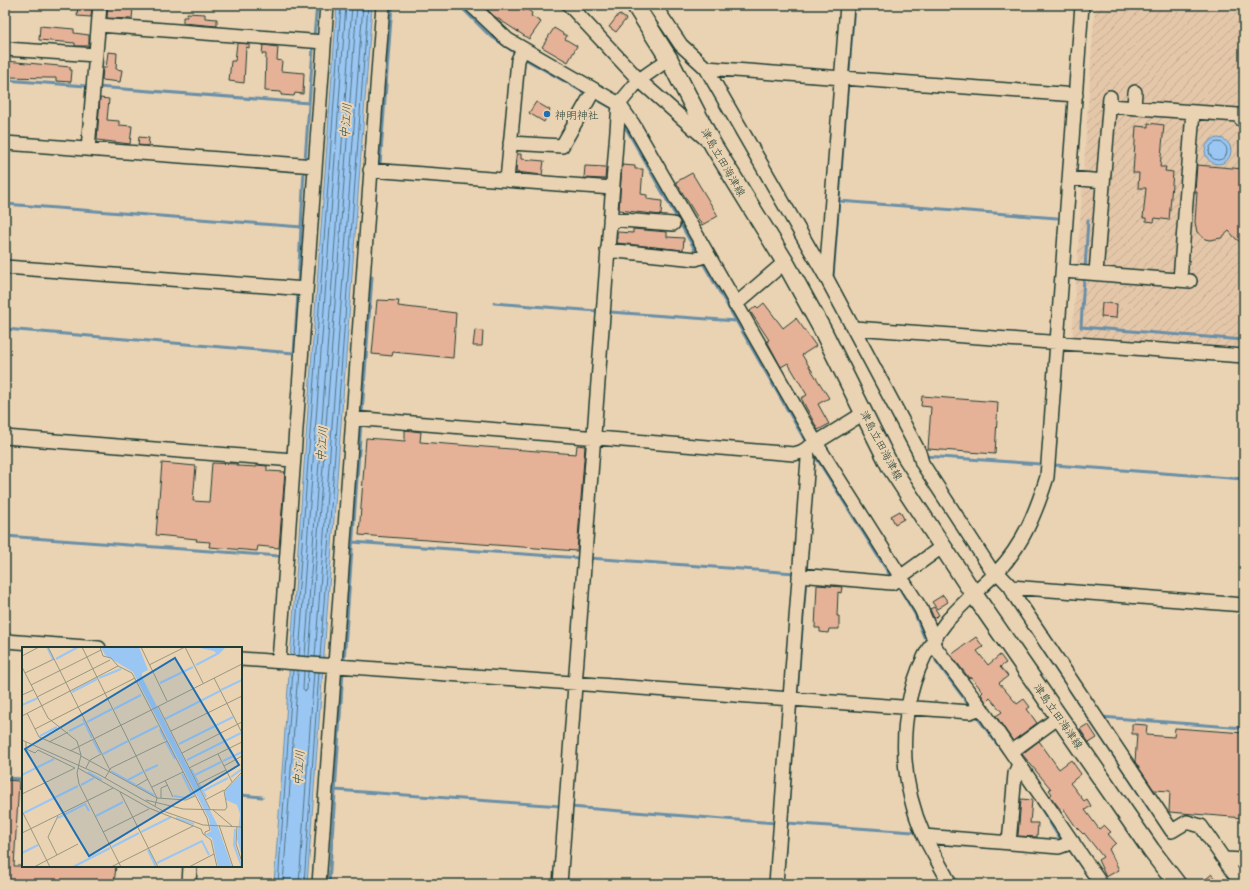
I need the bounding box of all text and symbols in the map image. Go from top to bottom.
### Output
water label: 中江川 [336,102,354,140]
place label: 神明神社 [555,107,599,122]
marker: 神明神社 [542,109,552,119]
street label: 津島立田海津線 [698,125,750,199]
street label: 津島立田海津線 [857,407,907,483]
water label: 中江川 [312,425,330,463]
inset map [22,647,242,867]
street label: 津島立田海津線 [1031,680,1087,752]
water label: 中江川 [289,749,307,787]

